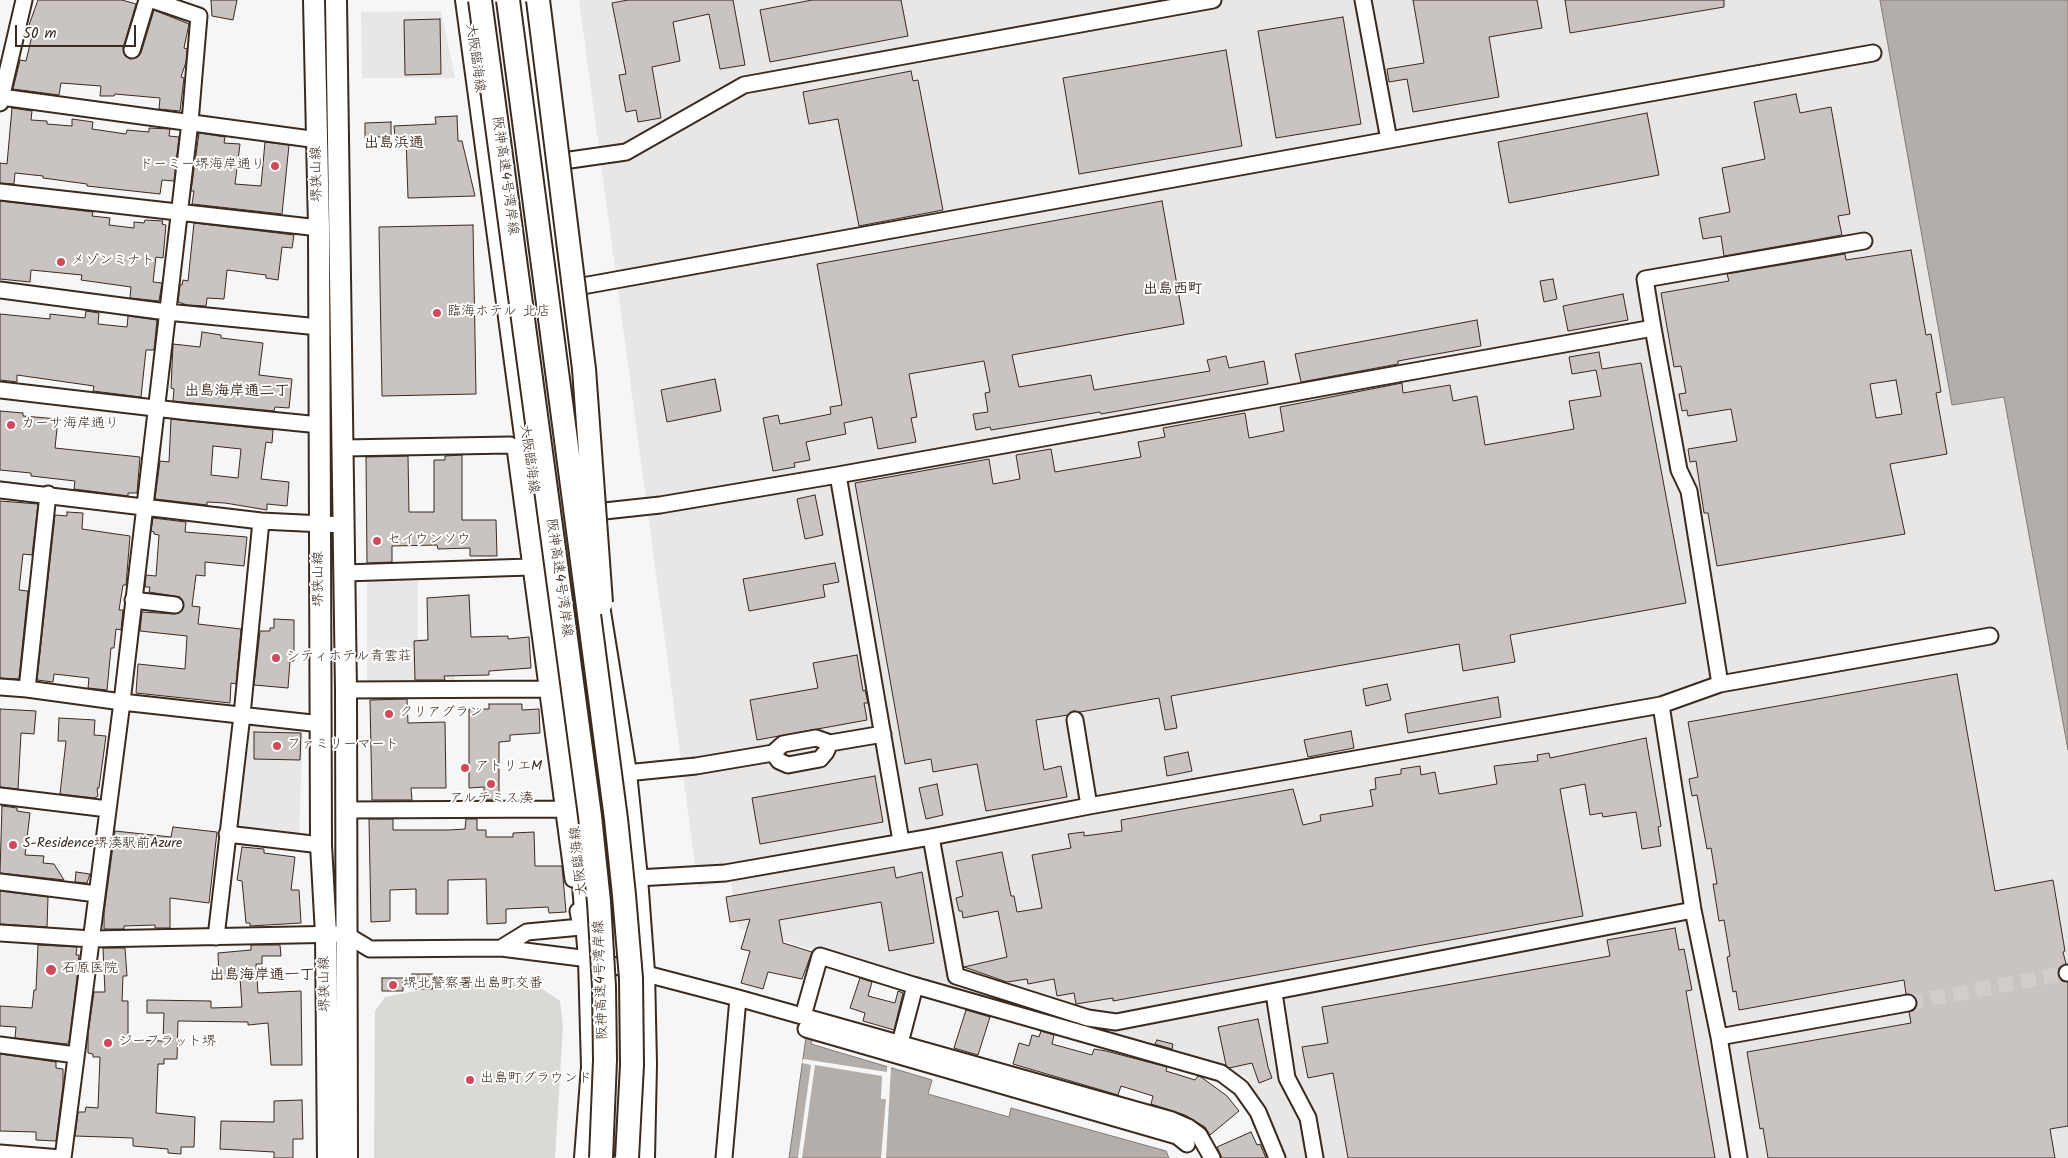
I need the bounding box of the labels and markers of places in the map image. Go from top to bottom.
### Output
place label: ドーミー堺海岸通り [139,158,265,174]
marker: ドーミー堺海岸通り [269,160,281,172]
place label: メゾンミナト [71,254,155,270]
marker: メゾンミナト [55,256,67,268]
place label: 臨海ホテル 北店 [447,305,551,321]
marker: 臨海ホテル 北店 [431,307,443,319]
place label: カーサ海岸通り [21,417,119,433]
marker: カーサ海岸通り [5,419,17,431]
place label: セイウンソウ [387,533,471,549]
marker: セイウンソウ [371,535,383,547]
place label: シティホテル青雲荘 [286,650,412,666]
marker: シティホテル青雲荘 [270,652,282,664]
place label: クリアグラン [399,706,483,722]
marker: クリアグラン [383,708,395,720]
place label: ファミリーマート [287,738,399,754]
marker: ファミリーマート [271,740,283,752]
place label: アトリエM [475,760,542,776]
marker: アトリエM [459,762,471,774]
marker: アルテミス湊 [485,778,497,790]
place label: アルテミス湊 [449,792,533,808]
place label: S-Residence堺湊駅前Azure [23,837,182,853]
marker: S-Residence堺湊駅前Azure [7,839,19,851]
place label: 石原医院 [62,962,118,978]
marker: 石原医院 [44,963,58,977]
place label: 堺北警察署出島町交番 [403,977,543,993]
marker: 堺北警察署出島町交番 [387,979,399,991]
place label: ジーフラット堺 [118,1035,216,1051]
marker: ジーフラット堺 [102,1037,114,1049]
place label: 出島町グラウンド [480,1072,592,1088]
marker: 出島町グラウンド [464,1074,476,1086]

